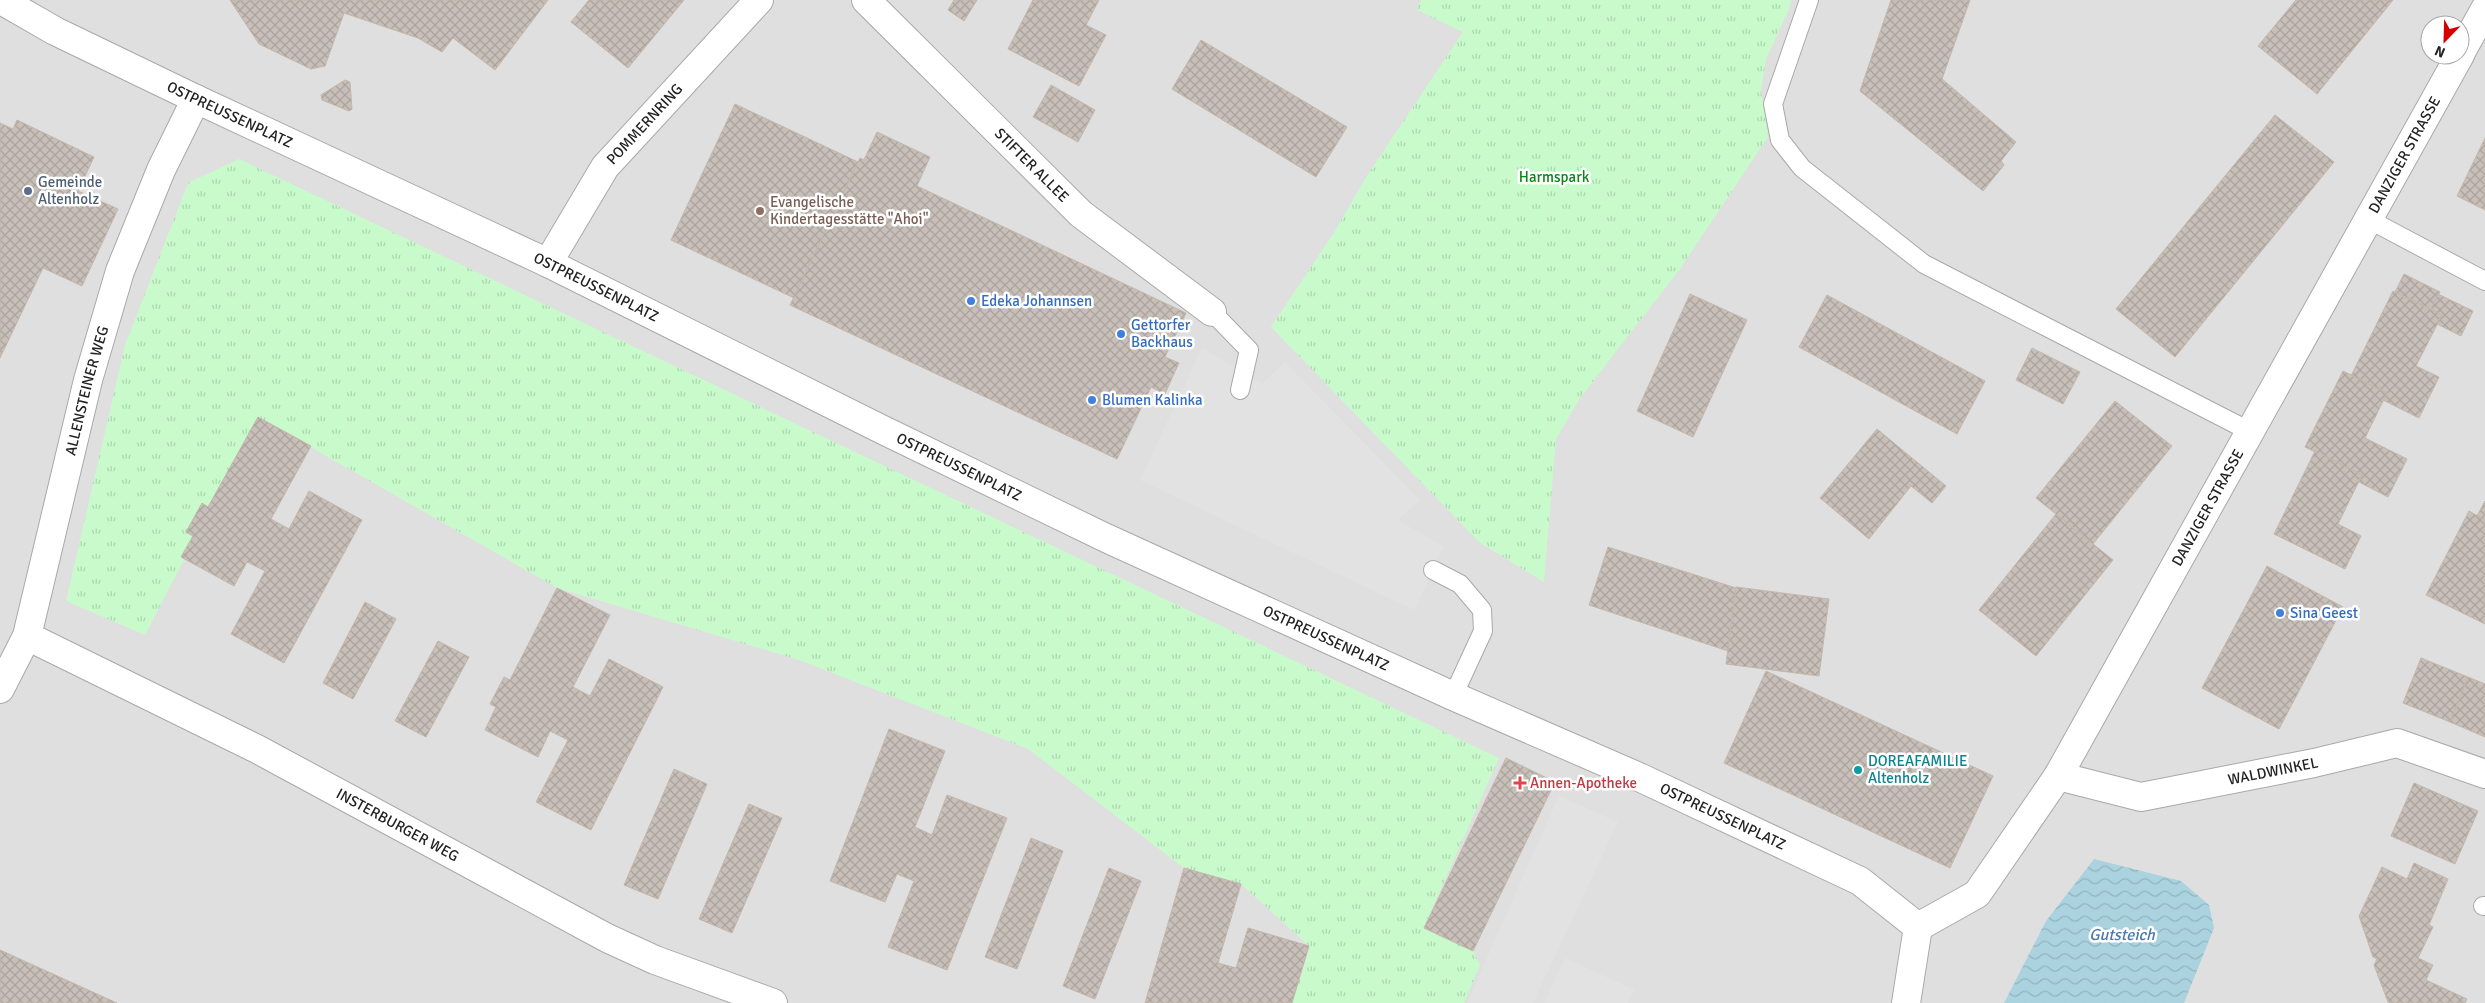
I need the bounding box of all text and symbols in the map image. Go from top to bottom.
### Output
north arrow [2420,15,2470,65]
text: N [2432,42,2448,61]
street label: OSTPREUSSENPLATZ [164,77,296,152]
street label: POMMERNRING [603,80,686,168]
street label: DANZIGER STRASSE [2365,93,2444,216]
street label: STIFTER ALLEE [991,124,1073,206]
park label: Harmspark [1519,168,1590,186]
place label: Gemeinde Altenholz [38,173,102,208]
marker: Gemeinde Altenholz [22,185,34,197]
place label: Evangelische Kindertagesstätte "Ahoi" [770,193,929,228]
marker: Evangelische Kindertagesstätte "Ahoi" [754,205,766,217]
street label: OSTPREUSSENPLATZ [531,249,662,326]
place label: Edeka Johannsen [981,292,1092,310]
marker: Edeka Johannsen [965,295,977,307]
place label: Gettorfer Backhaus [1131,316,1193,351]
street label: ALLENSTEINER WEG [61,324,112,457]
marker: Gettorfer Backhaus [1115,328,1127,340]
place label: Blumen Kalinka [1102,391,1203,409]
marker: Blumen Kalinka [1086,394,1098,406]
street label: OSTPREUSSENPLATZ [894,429,1025,505]
street label: DANZIGER STRASSE [2168,446,2247,569]
street label: OSTPREUSSENPLATZ [1260,602,1392,675]
place label: Sina Geest [2290,604,2358,622]
marker: Sina Geest [2274,607,2286,619]
place label: DOREAFAMILIE Altenholz [1868,752,1967,787]
street label: WALDWINKEL [2226,753,2320,789]
marker: DOREAFAMILIE Altenholz [1852,764,1864,776]
place label: Annen-Apotheke [1530,774,1637,792]
marker: Annen-Apotheke [1514,777,1526,789]
street label: OSTPREUSSENPLATZ [1657,779,1789,854]
street label: INSTERBURGER WEG [333,785,462,865]
water label: Gutsteich [2089,925,2156,945]

